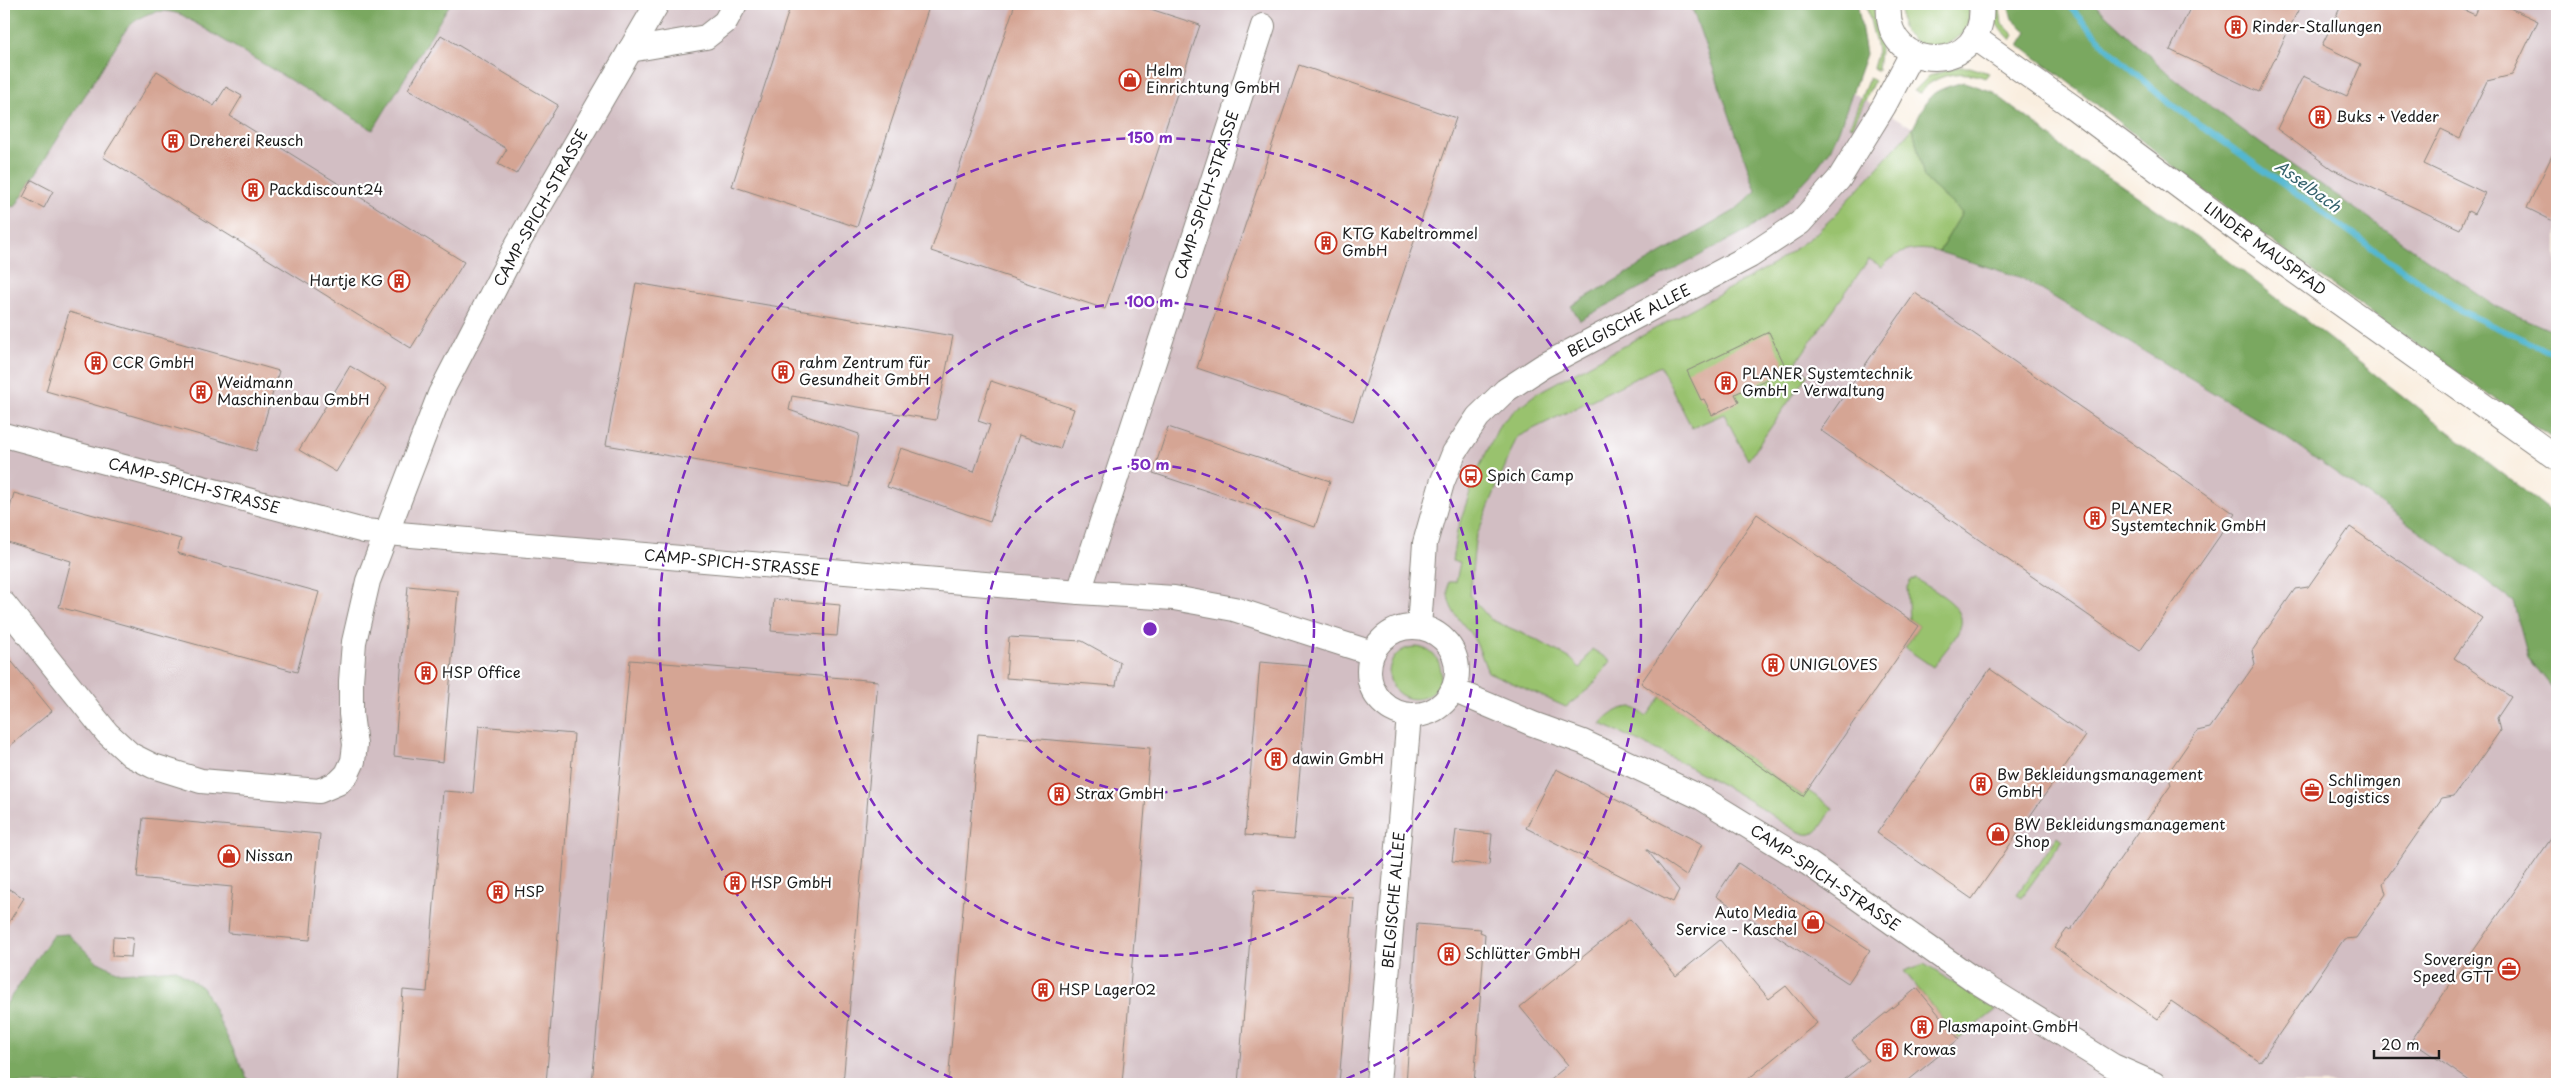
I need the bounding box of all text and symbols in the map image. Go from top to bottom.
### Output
place label: Rinder-Stallungen [2252,14,2382,37]
building icon: Rinder-Stallungen [2224,15,2248,39]
place label: Helm Einrichtung GmbH [1146,58,1280,98]
shop icon: Helm Einrichtung GmbH [1118,68,1142,92]
place label: Buks + Vedder [2336,104,2439,127]
building icon: Buks + Vedder [2308,105,2332,129]
street label: CAMP-SPICH-STRASSE [1167,107,1244,282]
street label: CAMP-SPICH-STRASSE [487,124,593,290]
text: 150 m [1127,125,1173,148]
place label: Dreherei Reusch [189,128,304,151]
building icon: Dreherei Reusch [161,129,185,153]
water label: Asselbach [2271,153,2347,218]
place label: Packdiscount24 [269,177,383,200]
building icon: Packdiscount24 [241,178,265,202]
street label: LINDER MAUSPFAD [2200,195,2332,300]
place label: KTG Kabeltrommel GmbH [1342,221,1478,261]
building icon: KTG Kabeltrommel GmbH [1314,231,1338,255]
place label: Hartje KG [310,268,383,291]
building icon: Hartje KG [387,269,411,293]
street label: BELGISCHE ALLEE [1562,277,1694,362]
text: 100 m [1127,289,1173,312]
place label: CCR GmbH [112,350,194,373]
place label: rahm Zentrum für Gesundheit GmbH [799,350,930,390]
building icon: CCR GmbH [84,351,108,375]
building icon: rahm Zentrum für Gesundheit GmbH [771,360,795,384]
place label: PLANER Systemtechnik GmbH - Verwaltung [1742,361,1913,401]
place label: Weidmann Maschinenbau GmbH [217,370,370,410]
building icon: PLANER Systemtechnik GmbH - Verwaltung [1714,371,1738,395]
building icon: Weidmann Maschinenbau GmbH [189,380,213,404]
street label: CAMP-SPICH-STRASSE [106,451,283,519]
text: 50 m [1131,452,1169,475]
place label: Spich Camp [1487,463,1574,486]
bus stop icon: Spich Camp [1459,464,1483,488]
place label: PLANER Systemtechnik GmbH [2111,496,2266,536]
building icon: PLANER Systemtechnik GmbH [2083,506,2107,530]
street label: CAMP-SPICH-STRASSE [643,542,821,581]
centre of rings [1141,620,1159,638]
place label: UNIGLOVES [1789,652,1878,675]
building icon: UNIGLOVES [1761,653,1785,677]
place label: HSP Office [442,660,521,683]
building icon: HSP Office [414,661,438,685]
place label: dawin GmbH [1292,746,1384,769]
building icon: dawin GmbH [1264,747,1288,771]
place label: Bw Bekleidungsmanagement GmbH [1997,762,2203,802]
place label: Schlimgen Logistics [2328,768,2401,808]
building icon: Bw Bekleidungsmanagement GmbH [1969,772,1993,796]
office icon: Schlimgen Logistics [2300,778,2324,802]
place label: Strax GmbH [1075,781,1164,804]
building icon: Strax GmbH [1047,782,1071,806]
place label: BW Bekleidungsmanagement Shop [2014,812,2225,852]
street label: CAMP-SPICH-STRASSE [1746,818,1906,936]
shop icon: BW Bekleidungsmanagement Shop [1986,822,2010,846]
street label: BELGISCHE ALLEE [1375,831,1410,969]
place label: Nissan [245,843,293,866]
shop icon: Nissan [217,844,241,868]
place label: HSP GmbH [751,870,832,893]
building icon: HSP GmbH [723,871,747,895]
place label: HSP [514,879,544,902]
building icon: HSP [486,880,510,904]
place label: Auto Media Service - Kaschel [1676,900,1798,940]
shop icon: Auto Media Service - Kaschel [1801,910,1825,934]
place label: Schlütter GmbH [1465,941,1581,964]
building icon: Schlütter GmbH [1437,942,1461,966]
place label: Sovereign Speed GTT [2413,947,2494,987]
office icon: Sovereign Speed GTT [2497,957,2521,981]
place label: HSP Lager02 [1059,977,1156,1000]
building icon: HSP Lager02 [1031,978,1055,1002]
place label: Plasmapoint GmbH [1938,1014,2078,1037]
building icon: Plasmapoint GmbH [1910,1015,1934,1039]
scale bar [2374,1028,2438,1060]
text: 20 m [2381,1032,2420,1055]
place label: Krowas [1903,1037,1956,1060]
building icon: Krowas [1875,1038,1899,1062]

